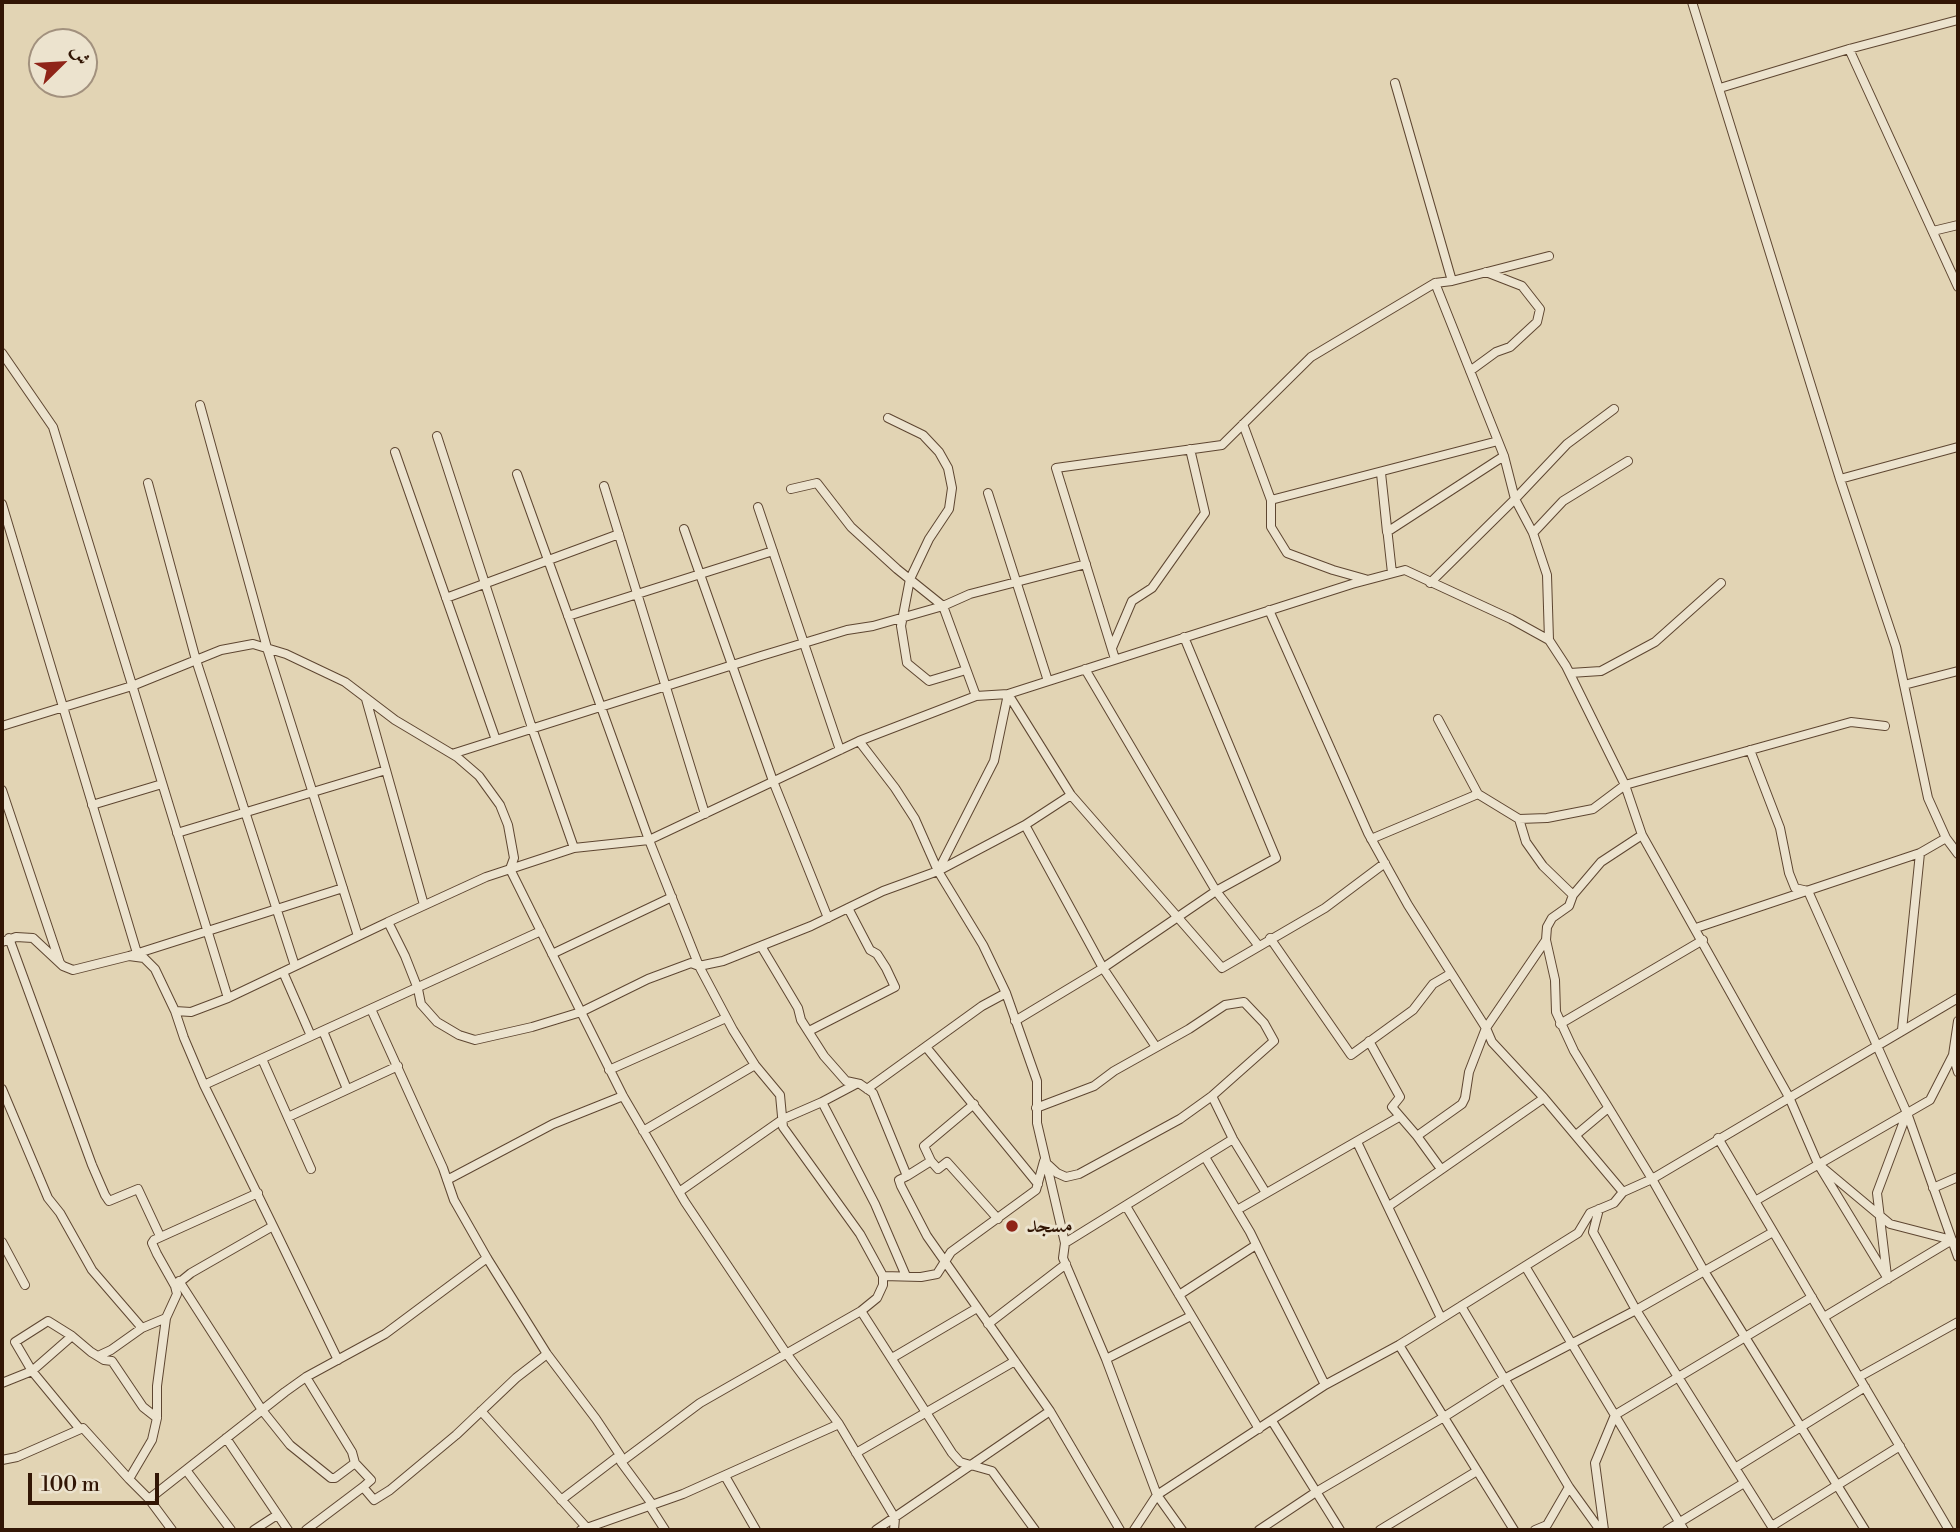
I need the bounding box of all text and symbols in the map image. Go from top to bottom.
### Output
north arrow [28,28,98,98]
text: ش [66,42,95,69]
place label: مسجد [1026,1212,1073,1240]
marker: مسجد [1004,1218,1020,1234]
scale bar [32,1458,163,1502]
text: 100 m [41,1472,100,1498]

